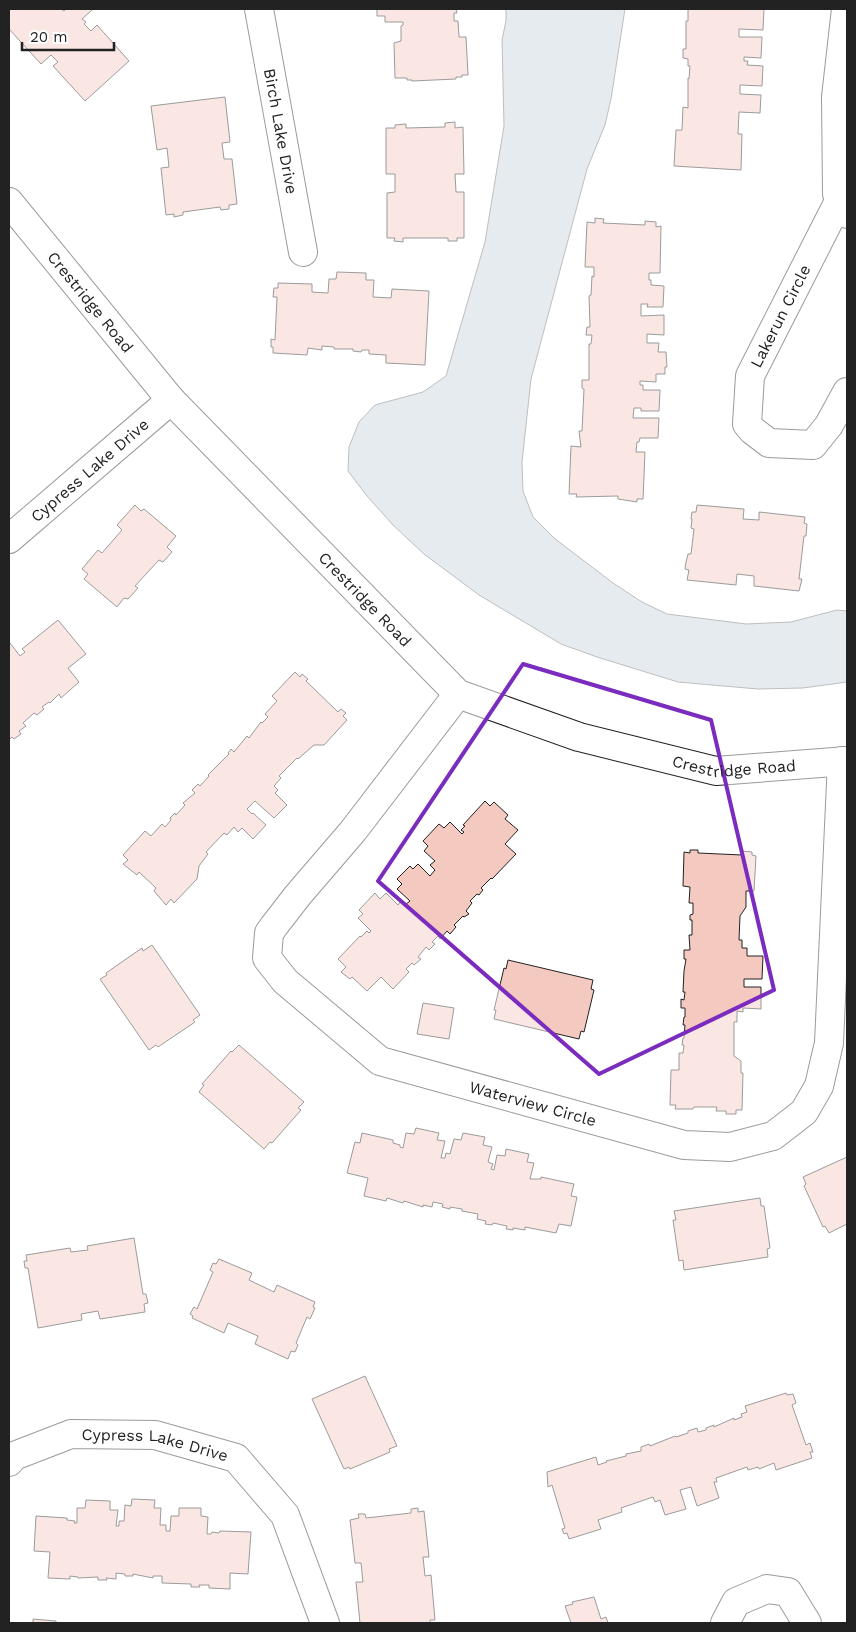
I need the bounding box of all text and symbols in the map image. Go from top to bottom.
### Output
scale bar [22,20,115,52]
text: 20 m [30,28,68,46]
street label: Birch Lake Drive [260,67,301,195]
street label: Crestridge Road [43,248,137,356]
street label: Lakerun Circle [746,262,815,371]
street label: Cypress Lake Drive [27,415,153,526]
street label: Crestridge Road [315,548,415,651]
street label: Crestridge Road [670,752,797,781]
street label: Waterview Circle [467,1077,598,1130]
street label: Cypress Lake Drive [81,1425,230,1465]

